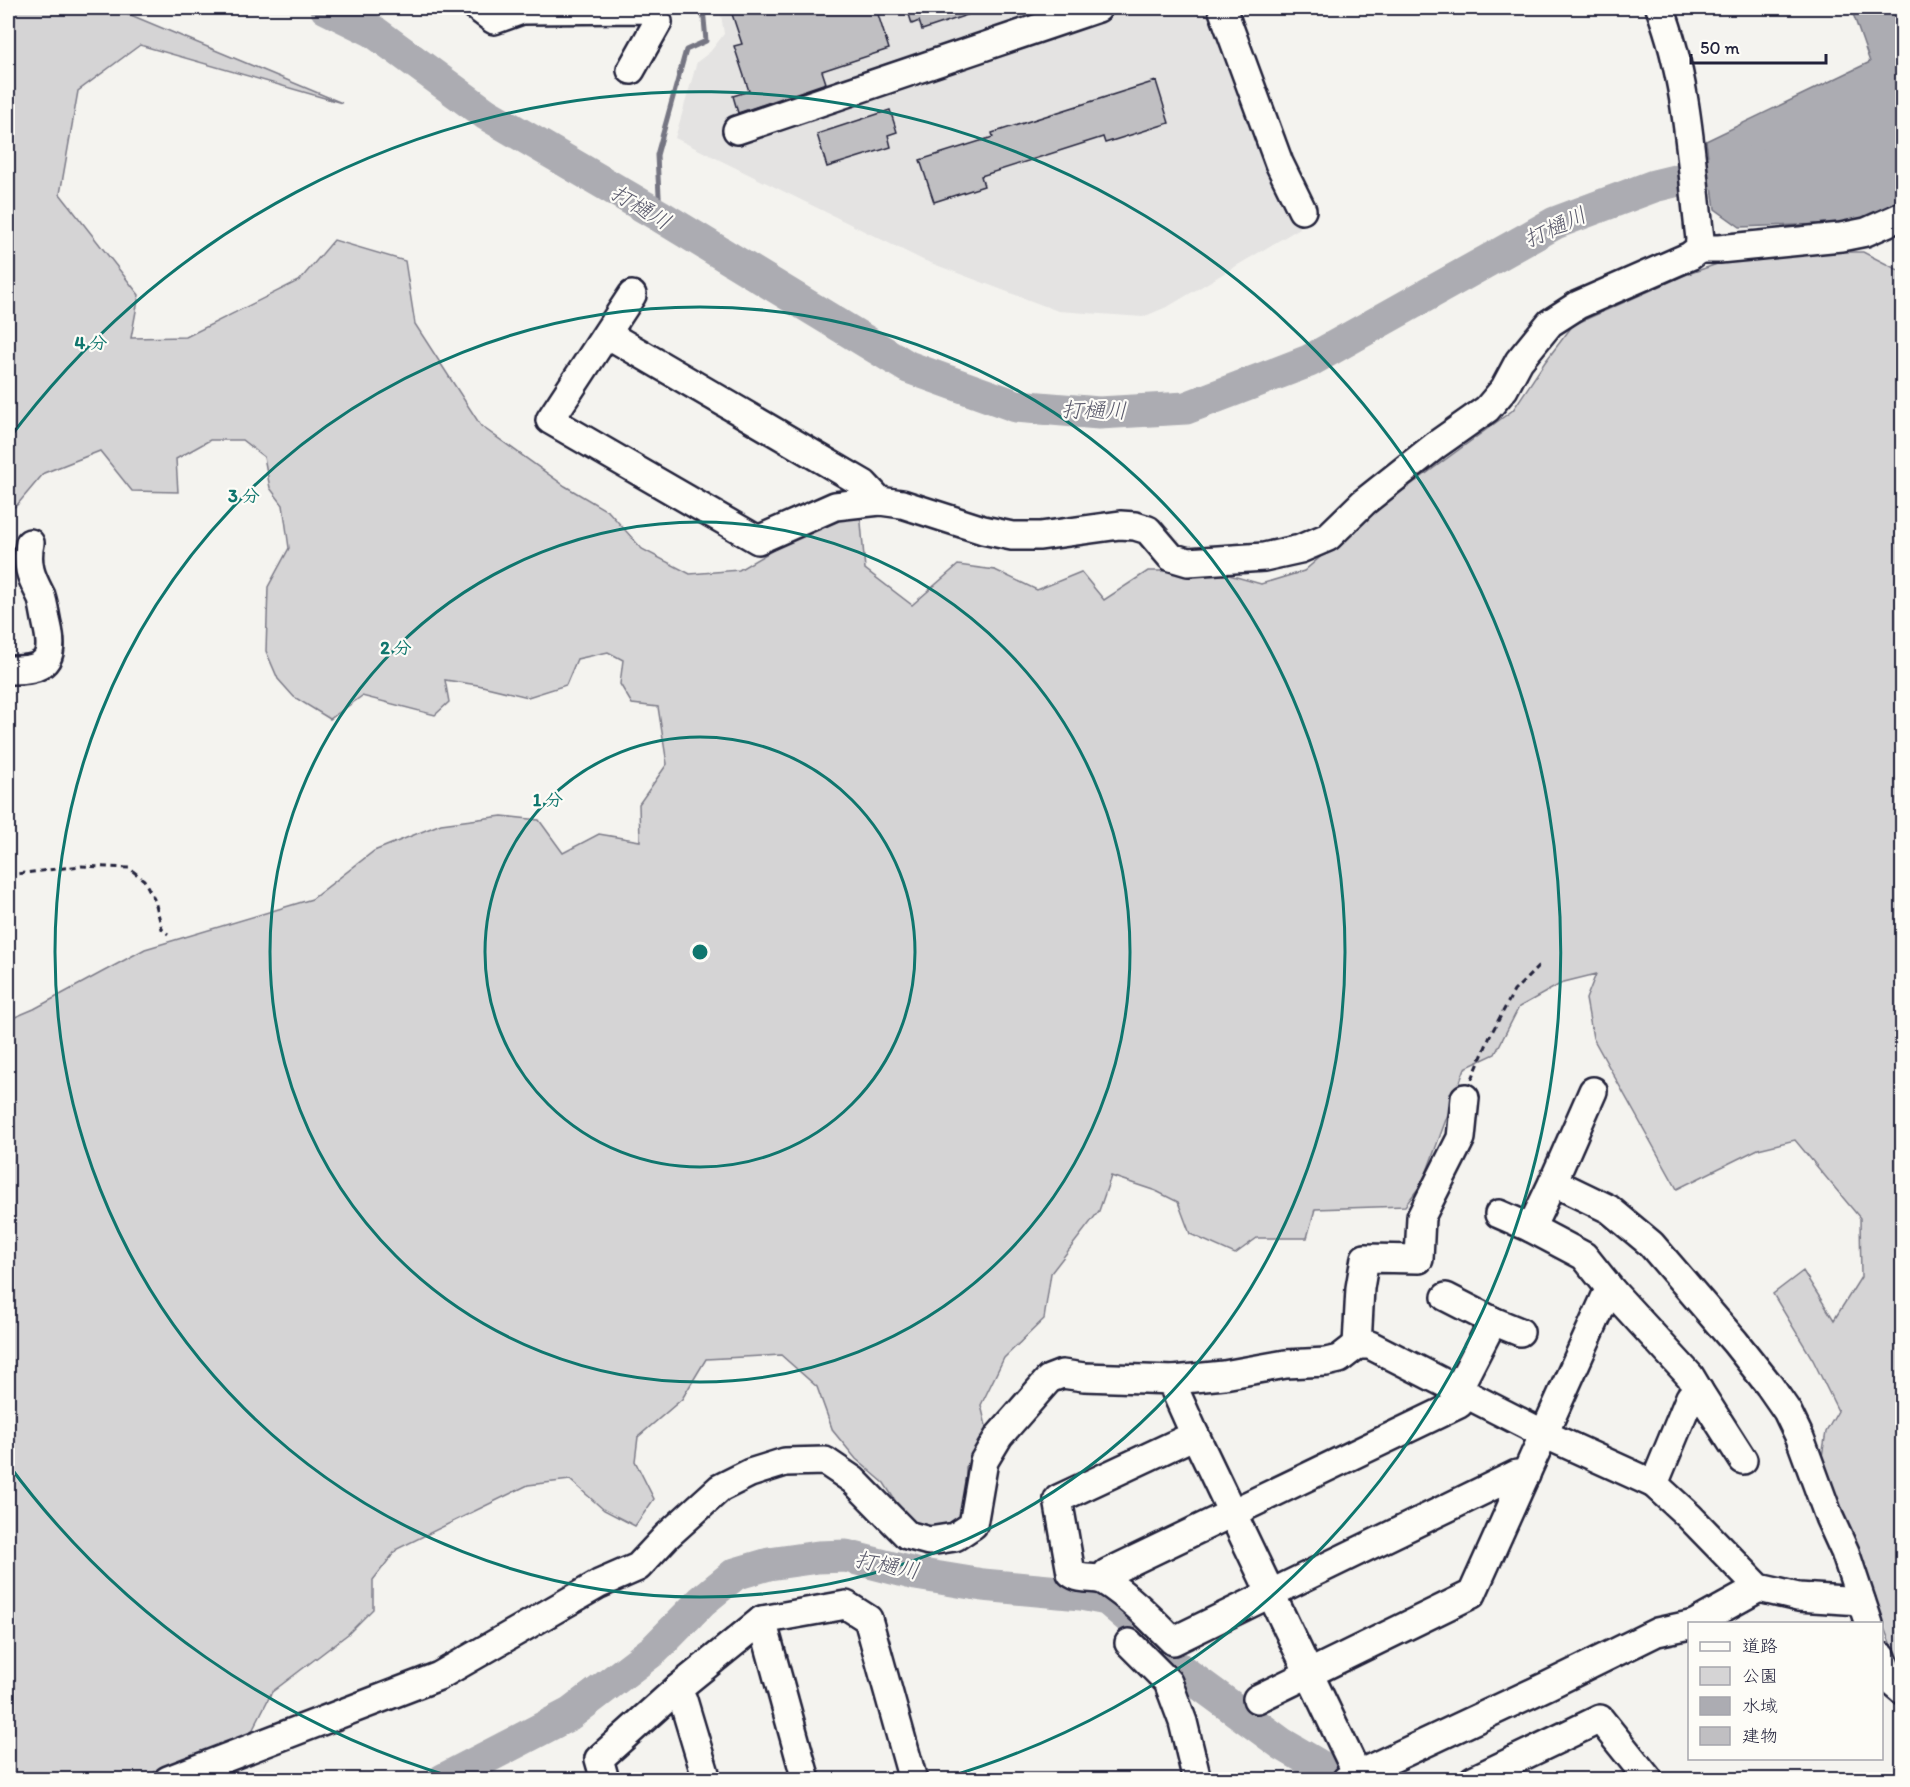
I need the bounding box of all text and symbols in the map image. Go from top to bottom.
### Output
scale bar [1691,27,1826,65]
text: 50 m [1700,37,1740,59]
water label: 打樋川 [606,178,676,236]
water label: 打樋川 [1519,201,1591,253]
text: 4 分 [75,332,107,354]
water label: 打樋川 [1061,396,1127,424]
text: 3 分 [228,485,260,507]
text: 2 分 [380,637,412,659]
text: 1 分 [533,789,563,811]
centre of rings [690,942,710,962]
water label: 打樋川 [852,1545,922,1585]
legend [1688,1622,1883,1760]
text: 道路 [1742,1635,1778,1657]
text: 公園 [1742,1665,1778,1687]
text: 水域 [1742,1695,1778,1717]
text: 建物 [1742,1725,1778,1747]

